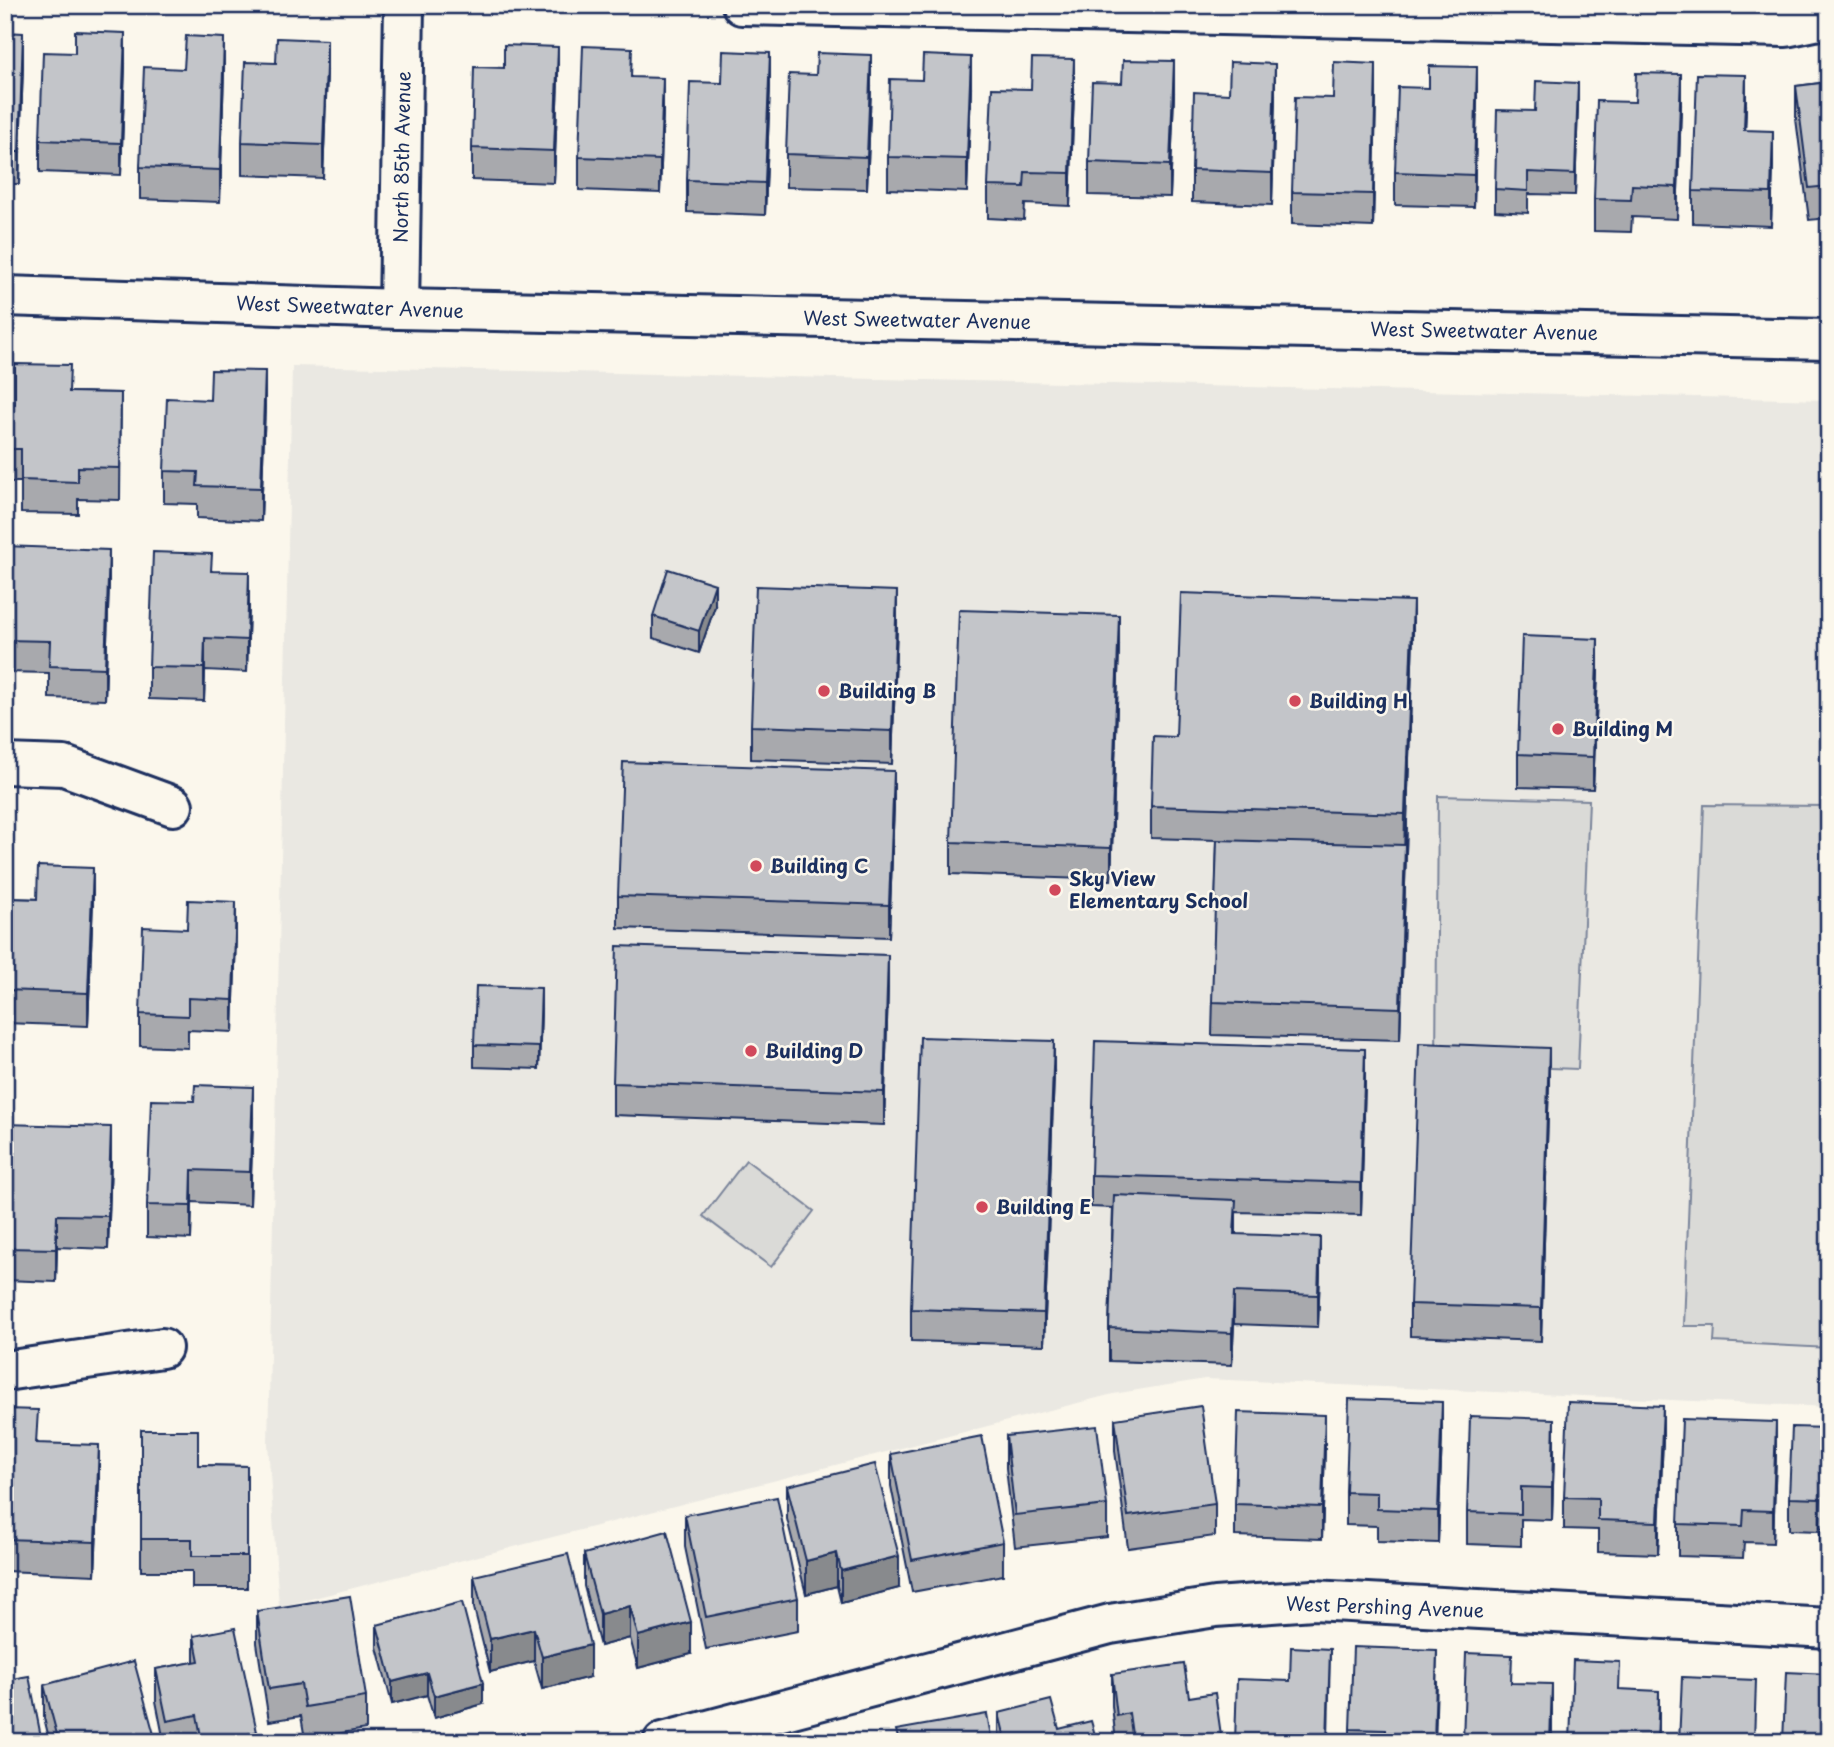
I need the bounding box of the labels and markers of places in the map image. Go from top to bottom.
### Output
place label: Building B [838,676,936,704]
marker: Building B [816,683,832,699]
place label: Building H [1309,686,1408,714]
marker: Building H [1287,693,1303,709]
place label: Building M [1572,714,1673,742]
marker: Building M [1550,721,1566,737]
place label: Building C [770,851,868,879]
marker: Building C [748,858,764,874]
place label: Sky View Elementary School [1069,864,1248,914]
marker: Sky View Elementary School [1047,882,1063,898]
place label: Building D [765,1036,863,1064]
marker: Building D [743,1043,759,1059]
place label: Building E [996,1192,1091,1220]
marker: Building E [974,1199,990,1215]

